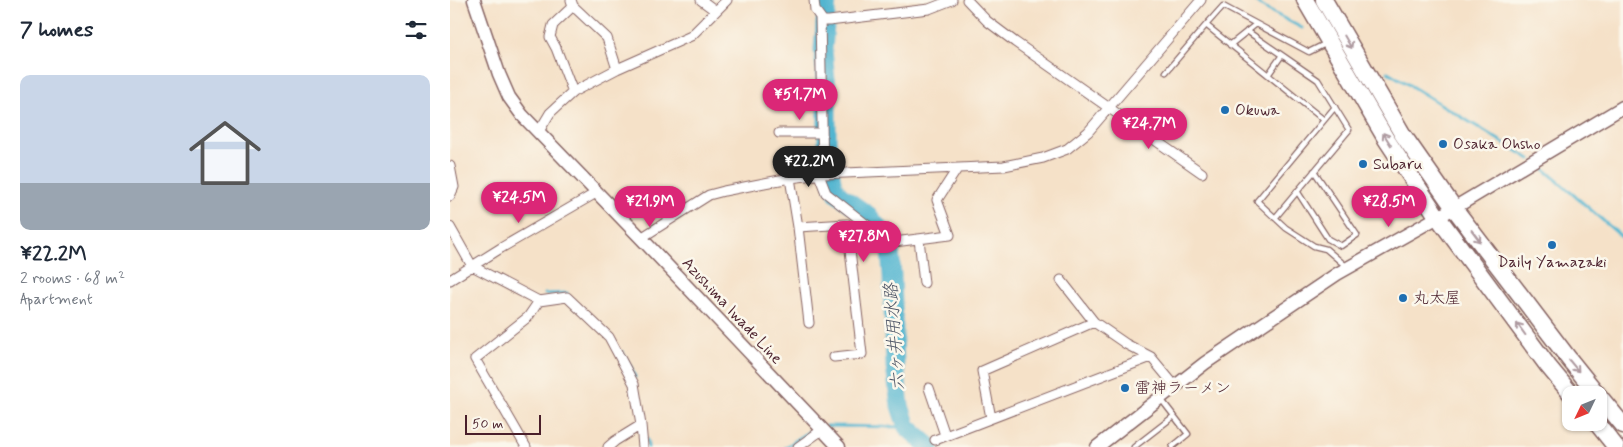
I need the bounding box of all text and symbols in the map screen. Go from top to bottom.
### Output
text: 7 homes [20,16,93,44]
icon: filters [402,16,430,44]
one-way arrow [1344,35,1354,49]
pin: ¥51.7M [759,78,841,121]
text: ¥51.7M [774,84,826,105]
place label: Okuwa [1235,100,1280,121]
marker: Okuwa [1219,104,1231,116]
icon: home [180,108,270,198]
pin: ¥24.7M [1108,108,1190,150]
text: ¥24.7M [1122,113,1176,134]
one-way arrow [1381,133,1391,147]
place label: Osaka Ohsho [1453,134,1541,155]
marker: Osaka Ohsho [1437,138,1449,150]
pin: ¥22.2M [768,146,850,188]
text: ¥22.2M [784,151,834,172]
place label: Subaru [1373,154,1423,175]
marker: Subaru [1357,158,1369,170]
pin: ¥24.5M [478,182,560,224]
pin: ¥21.9M [609,186,691,228]
pin: ¥28.5M [1348,186,1430,228]
text: ¥24.5M [492,187,546,208]
text: ¥21.9M [625,191,675,212]
text: ¥28.5M [1363,191,1415,212]
pin: ¥27.8M [823,220,905,263]
text: ¥27.8M [838,226,890,247]
one-way arrow [1470,229,1481,242]
marker: Daily Yamazaki [1546,239,1558,251]
text: ¥22.2M [20,240,87,268]
place label: Daily Yamazaki [1497,252,1607,273]
street label: Azushima Iwade Line [677,253,787,369]
text: 2 rooms · 68 m² [20,268,125,289]
water label: 六ヶ井用水路 [879,281,911,392]
place label: 丸太屋 [1413,288,1461,309]
text: Apartment [20,289,93,310]
marker: 丸太屋 [1397,292,1409,304]
one-way arrow [1516,322,1526,336]
one-way arrow [1568,359,1580,372]
place label: 雷神ラーメン [1135,378,1231,399]
marker: 雷神ラーメン [1119,382,1131,394]
north arrow [1562,386,1608,431]
map controls [1562,386,1607,431]
scale bar [465,412,541,435]
text: 50 m [472,415,503,433]

